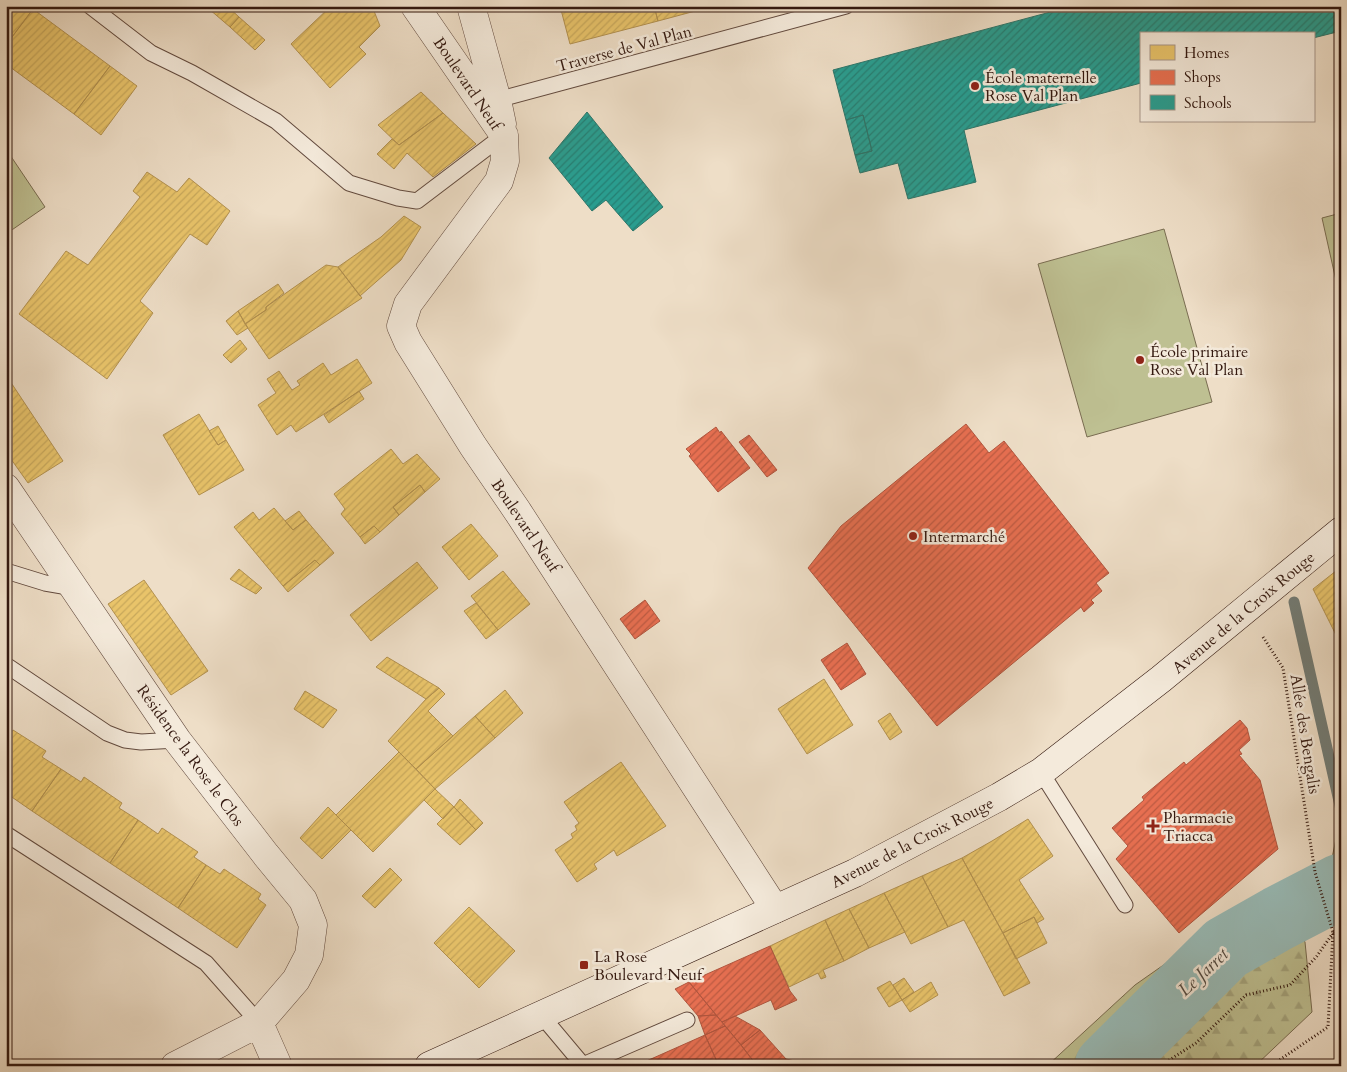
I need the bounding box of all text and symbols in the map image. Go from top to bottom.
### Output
street label: Traverse de Val Plan [554,20,694,78]
legend [1140,32,1314,122]
street label: Boulevard Neuf [428,33,508,137]
text: Homes [1184,43,1229,63]
place label: École maternelle Rose Val Plan [985,67,1097,107]
text: Shops [1184,67,1221,87]
marker: École maternelle Rose Val Plan [969,80,981,92]
text: Schools [1184,93,1232,113]
place label: École primaire Rose Val Plan [1150,341,1248,381]
marker: École primaire Rose Val Plan [1134,354,1146,366]
street label: Boulevard Neuf [486,475,566,579]
place label: Intermarché [923,526,1005,548]
marker: Intermarché [907,530,919,542]
street label: Avenue de la Croix Rouge [1168,547,1320,679]
street label: Allée des Bengalis [1285,673,1325,796]
street label: Résidence la Rose le Clos [131,680,249,831]
street label: Avenue de la Croix Rouge [827,792,998,893]
place label: Pharmacie Triacca [1163,807,1234,847]
marker: Pharmacie Triacca [1147,820,1159,832]
water label: Le Jarret [1173,942,1235,1002]
place label: La Rose Boulevard Neuf [594,946,705,986]
marker: La Rose Boulevard Neuf [578,959,590,971]

